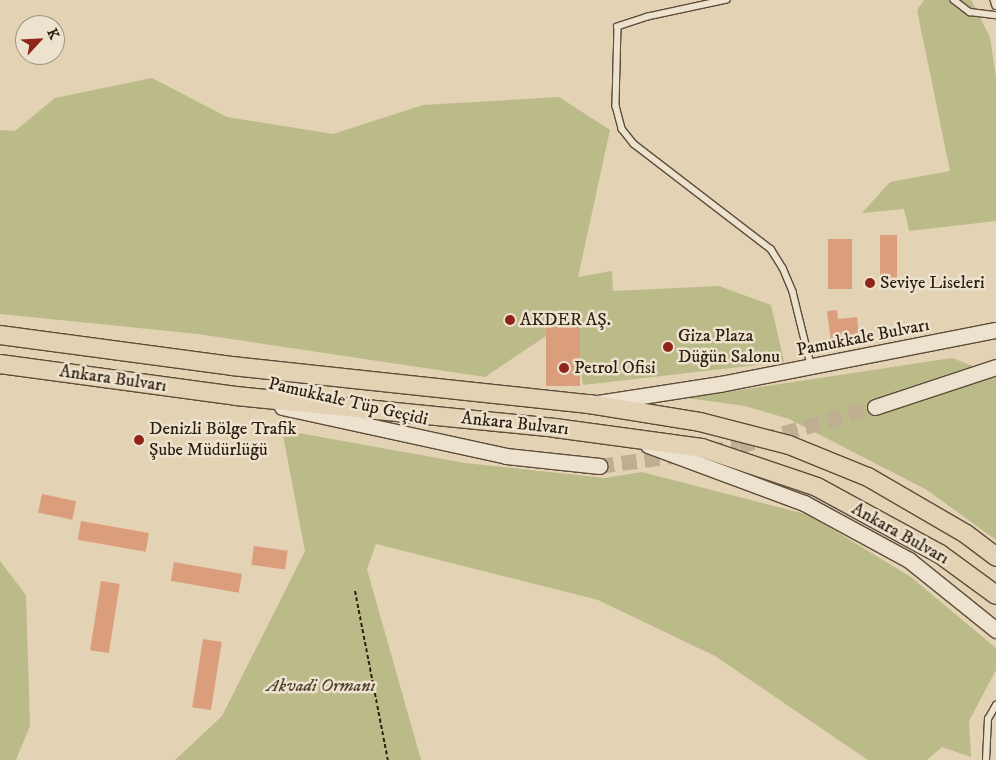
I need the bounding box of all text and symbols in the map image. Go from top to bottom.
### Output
north arrow [15,15,65,65]
text: K [42,26,63,42]
place label: Seviye Liseleri [880,272,985,294]
marker: Seviye Liseleri [864,277,876,289]
place label: AKDER AŞ. [520,309,611,331]
marker: AKDER AŞ. [504,314,516,326]
street label: Pamukkale Bulvarı [795,315,931,361]
place label: Giza Plaza Düğün Salonu [678,326,780,368]
marker: Giza Plaza Düğün Salonu [662,341,674,353]
place label: Petrol Ofisi [574,357,656,379]
street label: Ankara Bulvarı [58,361,168,397]
marker: Petrol Ofisi [558,362,570,374]
street label: Pamukkale Tüp Geçidi [266,373,430,431]
street label: Ankara Bulvarı [460,408,570,440]
place label: Denizli Bölge Trafik Şube Müdürlüğü [149,419,296,462]
marker: Denizli Bölge Trafik Şube Müdürlüğü [133,434,145,446]
street label: Ankara Bulvarı [848,498,952,570]
park label: Akvadi Ormanı [267,675,375,697]

